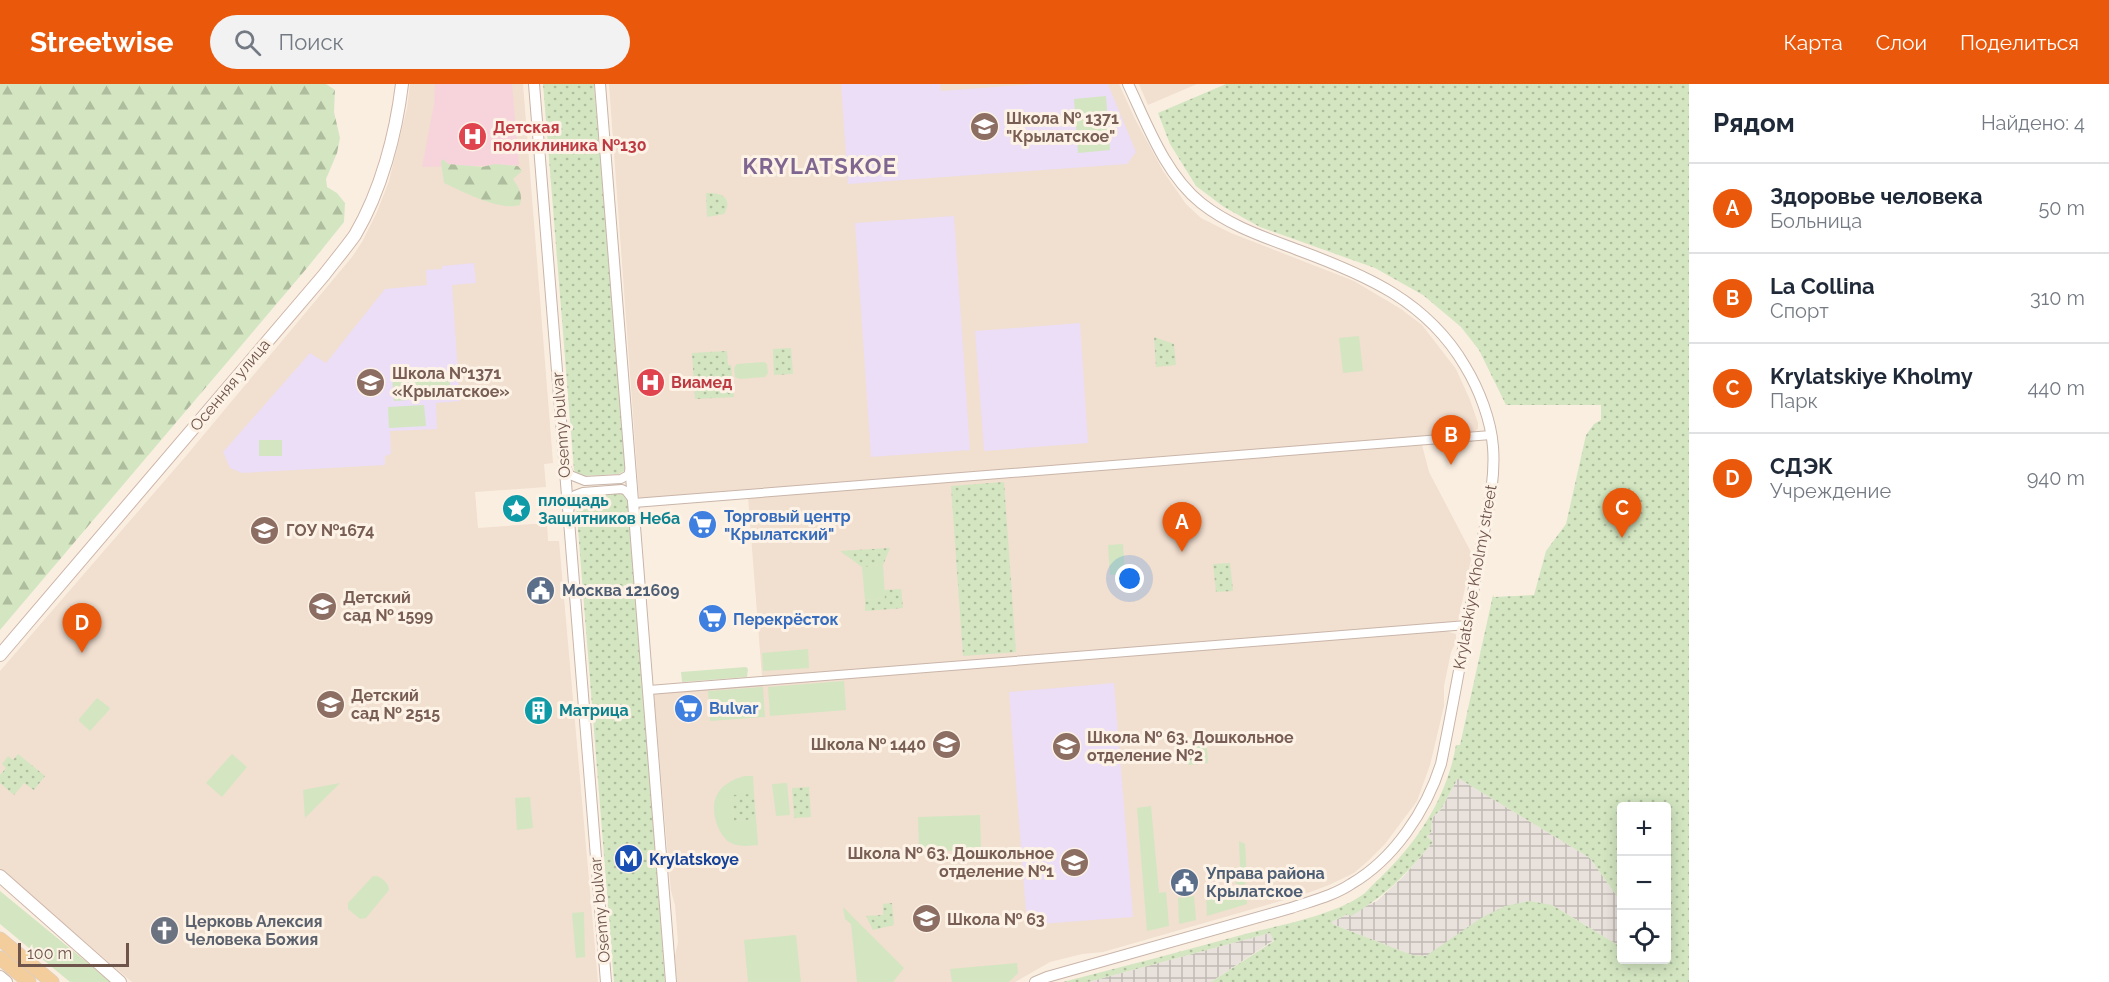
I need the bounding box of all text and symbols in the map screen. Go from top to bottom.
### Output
search box [210,15,630,69]
text: Streetwise [30,26,174,59]
icon: search [231,26,264,59]
text: Поиск [279,29,344,55]
text: Карта [1784,30,1843,55]
text: Слои [1876,30,1927,55]
text: Поделиться [1960,30,2079,55]
text: Рядом [1713,108,1795,138]
place label: Школа № 1371 "Крылатское" [1006,109,1119,146]
school or university icon: Школа № 1371 "Крылатское" [969,111,1001,143]
text: Найдено: 4 [1981,111,2085,135]
place label: Детская поликлиника №130 [493,118,647,155]
hospital icon: Детская поликлиника №130 [456,120,488,152]
district label: KRYLATSKOE [742,153,898,179]
text: Здоровье человека [1770,183,1983,209]
text: A [1726,196,1739,220]
text: 50 m [2038,196,2085,220]
text: Больница [1770,209,1862,233]
text: La Collina [1770,273,1875,299]
text: B [1726,286,1739,310]
text: 310 m [2030,286,2085,310]
text: Спорт [1770,299,1829,323]
street label: Осенняя улица [186,335,274,435]
text: Krylatskiye Kholmy [1770,363,1973,389]
place label: Школа №1371 «Крылатское» [392,364,510,401]
school or university icon: Школа №1371 «Крылатское» [355,366,387,398]
hospital icon: Виамед [634,366,666,398]
street label: Osenny bulvar [548,371,574,479]
place label: Виамед [671,373,732,392]
text: C [1726,376,1739,400]
text: 440 m [2027,376,2085,400]
text: Парк [1770,389,1818,413]
pin: B [1432,416,1470,465]
text: СДЭК [1770,453,1833,479]
text: D [1725,466,1740,490]
text: 940 m [2027,466,2085,490]
text: Учреждение [1770,479,1891,503]
street label: Krylatskiye Kholmy street [1449,482,1501,671]
pin: C [1602,488,1642,538]
place label: площадь Защитников Неба [538,491,680,528]
place icon: площадь Защитников Неба [501,493,533,525]
pin: A [1162,502,1202,552]
place label: Торговый центр "Крылатский" [724,507,851,544]
supermarket icon: Торговый центр "Крылатский" [687,509,719,541]
school or university icon: ГОУ №1674 [249,514,281,546]
place label: ГОУ №1674 [286,521,374,540]
your location [1115,564,1144,593]
public building icon: Москва 121609 [525,574,557,606]
place label: Москва 121609 [562,581,679,600]
place label: Детский сад № 1599 [343,588,433,625]
school or university icon: Детский сад № 1599 [306,590,338,622]
supermarket icon: Перекрёсток [696,603,728,635]
pin: D [62,604,101,653]
place label: Перекрёсток [733,610,839,629]
place label: Детский сад № 2515 [351,686,440,723]
school or university icon: Детский сад № 2515 [314,688,346,720]
supermarket icon: Bulvar [672,692,704,724]
building icon: Матрица [522,694,554,726]
place label: Bulvar [709,699,758,718]
place label: Матрица [559,701,629,720]
school or university icon: Школа № 1440 [931,728,963,760]
place label: Школа № 63. Дошкольное отделение №2 [1087,728,1294,765]
school or university icon: Школа № 63. Дошкольное отделение №2 [1050,730,1082,762]
place label: Школа № 1440 [811,735,926,754]
map controls [1617,802,1671,964]
button: + [1617,802,1671,856]
metro station icon: Krylatskoye [612,843,644,875]
place label: Школа № 63. Дошкольное отделение №1 [847,844,1054,881]
school or university icon: Школа № 63. Дошкольное отделение №1 [1059,846,1091,878]
place label: Krylatskoye [649,850,739,869]
street label: Osenny bulvar [586,856,614,964]
button: − [1617,856,1671,910]
place label: Управа района Крылатское [1205,864,1325,901]
public building icon: Управа района Крылатское [1169,866,1201,898]
school or university icon: Школа № 63 [910,903,942,935]
place label: Школа № 63 [947,910,1045,929]
button: locate [1617,910,1671,964]
place label: Церковь Алексия Человека Божия [185,912,322,949]
church icon: Церковь Алексия Человека Божия [148,914,180,946]
scale bar [18,940,129,968]
text: 100 m [27,944,72,963]

